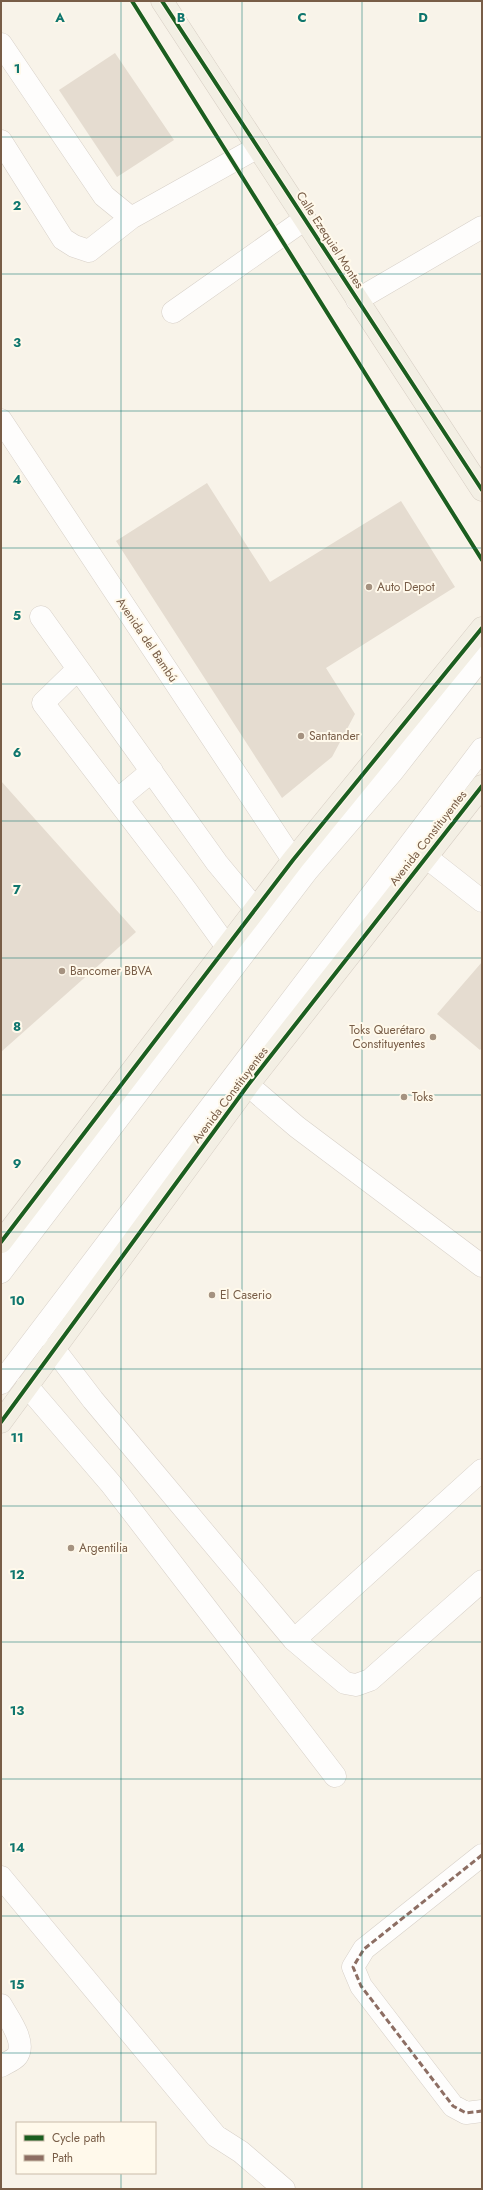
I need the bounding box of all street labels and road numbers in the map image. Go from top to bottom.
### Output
street label: Calle Ezequiel Montes [292,188,368,292]
street label: Avenida del Bambú [112,594,182,686]
street label: Avenida Constituyentes [385,786,471,890]
street label: Avenida Constituyentes [188,1043,272,1147]

